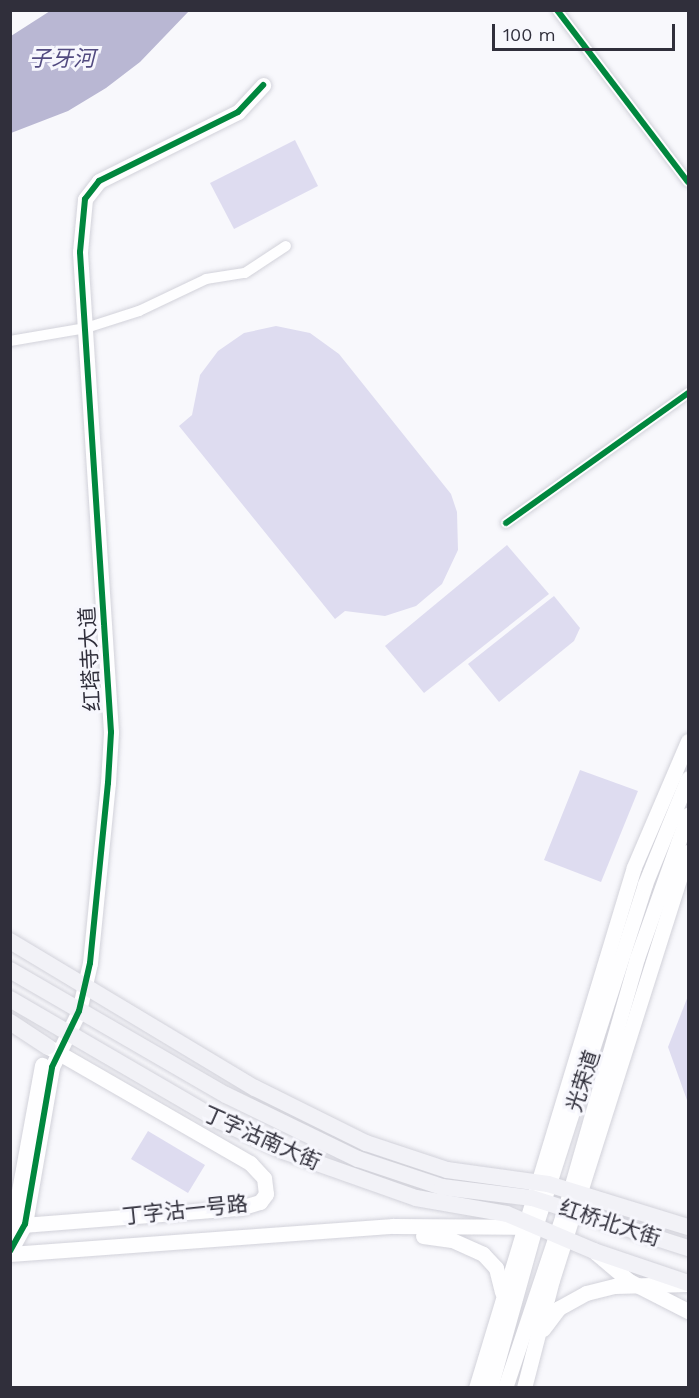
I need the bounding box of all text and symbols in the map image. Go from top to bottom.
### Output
scale bar [495,12,678,50]
text: 100 m [503,24,556,45]
water label: 子牙河 [29,46,95,72]
street label: 红塔寺大道 [75,606,105,712]
street label: 光荣道 [561,1047,605,1115]
street label: 丁字沽南大街 [199,1101,325,1175]
street label: 丁字沽一号路 [121,1191,249,1229]
street label: 红桥北大街 [556,1195,664,1251]

